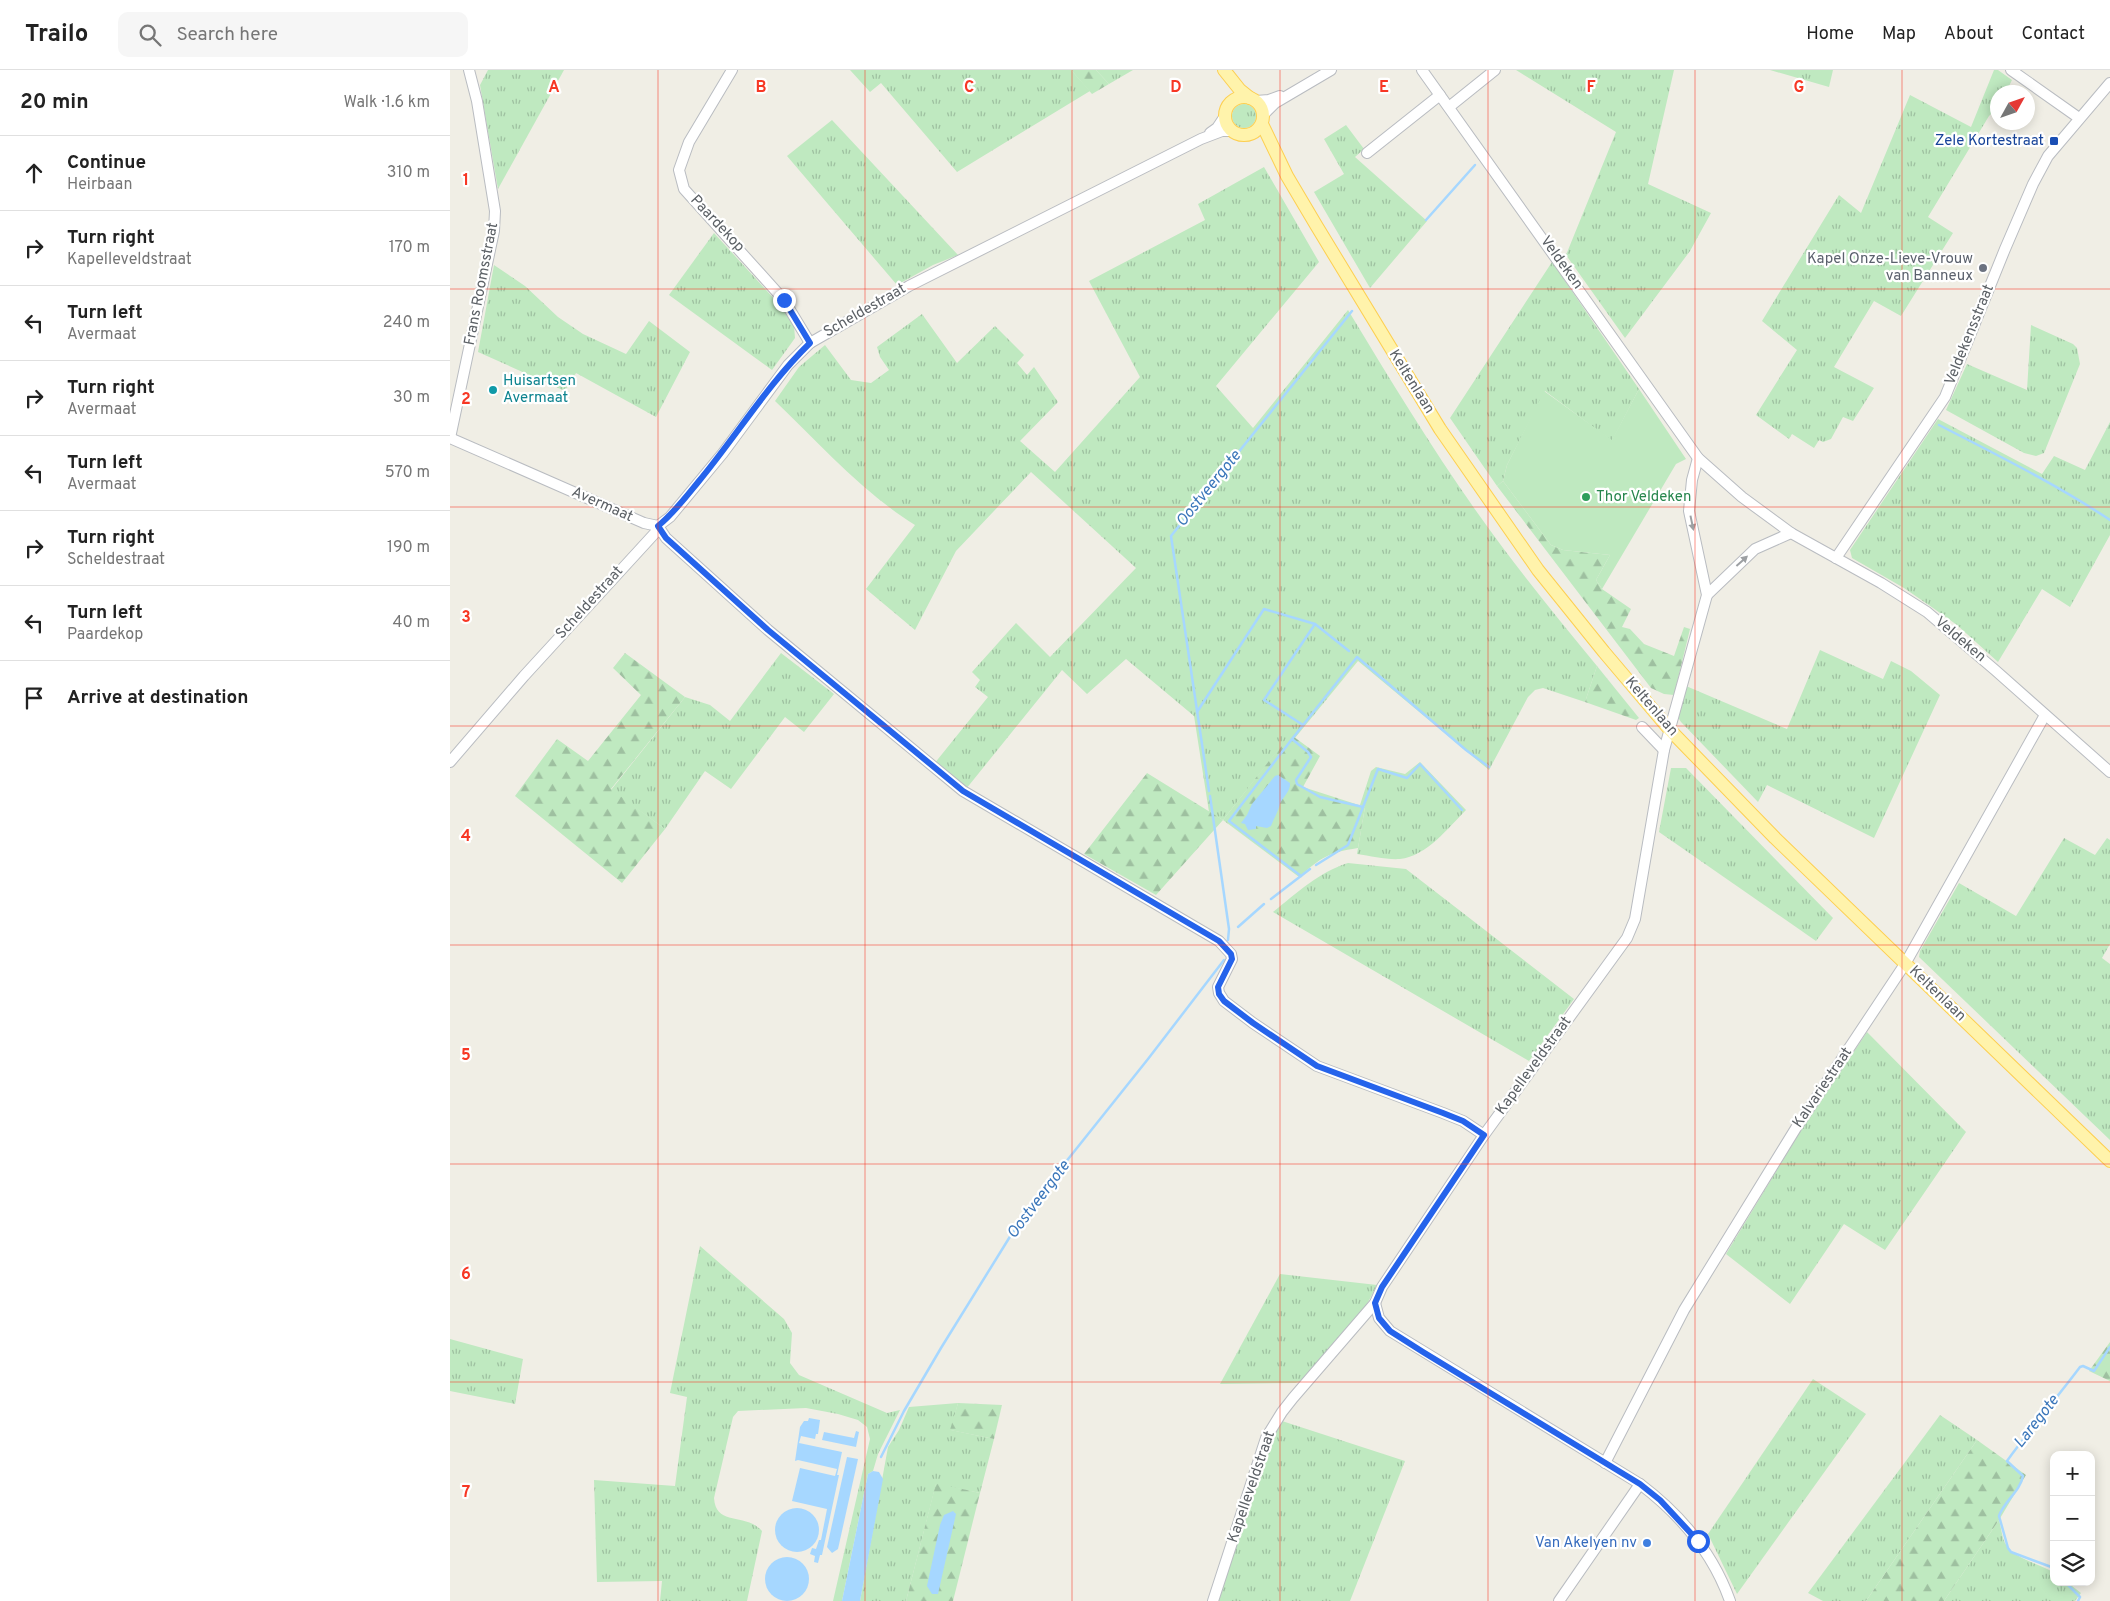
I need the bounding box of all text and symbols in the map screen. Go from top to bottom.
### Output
search box [118,12,468,57]
text: Trailo [25,20,88,50]
icon: search [136,21,164,49]
text: Search here [176,23,278,47]
text: Home [1806,23,1854,46]
text: Map [1882,23,1916,46]
text: About [1944,23,1993,46]
text: Contact [2021,23,2085,46]
text: A [548,78,560,98]
text: B [755,78,767,98]
text: C [964,78,974,98]
text: D [1170,78,1182,98]
text: E [1379,78,1389,98]
text: F [1586,78,1596,98]
text: G [1794,78,1804,98]
north arrow [1990,85,2035,130]
text: 20 min [20,89,89,116]
text: Walk · 1.6 km [343,93,430,113]
place label: Zele Kortestraat [1935,132,2044,151]
marker: Zele Kortestraat [2048,135,2060,147]
text: Continue [67,151,146,175]
icon: ahead [20,159,48,187]
text: 310 m [387,163,430,183]
text: 1 [463,171,469,191]
text: Heirbaan [67,175,132,195]
street label: Paardekop [686,191,748,257]
street label: Frans Roomsstraat [461,221,503,347]
text: Turn right [67,226,155,250]
street label: Veldeken [1535,233,1587,293]
icon: right [20,234,48,262]
text: 170 m [389,238,430,258]
text: Kapelleveldstraat [67,250,192,270]
place label: Kapel Onze-Lieve-Vrouw van Banneux [1807,250,1973,286]
marker: Kapel Onze-Lieve-Vrouw van Banneux [1977,262,1989,274]
street label: Scheldestraat [820,280,910,342]
street label: Veldekensstraat [1941,282,1999,388]
route end [773,289,796,312]
text: Turn left [67,301,143,325]
icon: left [20,309,48,337]
text: 240 m [383,313,430,333]
text: Avermaat [67,325,136,345]
street label: Keltenlaan [1384,346,1438,418]
place label: Huisartsen Avermaat [503,372,576,408]
text: Turn right [67,376,155,400]
icon: right [20,384,48,412]
marker: Huisartsen Avermaat [487,384,499,396]
text: 30 m [393,388,430,408]
text: 2 [461,390,471,410]
text: Avermaat [67,400,136,420]
water label: Oostveergote [1172,446,1246,531]
text: Turn left [67,451,143,475]
icon: left [20,459,48,487]
text: 570 m [385,463,430,483]
text: Avermaat [67,475,136,495]
street label: Avermaat [568,483,636,527]
place label: Thor Veldeken [1596,488,1692,507]
marker: Thor Veldeken [1580,491,1592,503]
one-way arrow [1688,515,1696,530]
text: Turn right [67,526,155,550]
icon: right [20,534,48,562]
text: 190 m [387,538,430,558]
text: Scheldestraat [67,550,165,570]
one-way arrow [1736,556,1749,567]
street label: Scheldestraat [552,562,628,644]
text: Turn left [67,601,143,625]
text: 3 [461,608,471,628]
icon: left [20,609,48,637]
text: 40 m [392,613,430,633]
street label: Veldeken [1931,613,1989,667]
text: Paardekop [67,625,143,645]
street label: Keltenlaan [1620,674,1682,740]
icon: arrive [20,684,48,712]
text: Arrive at destination [67,686,248,710]
text: 4 [461,827,471,847]
street label: Keltenlaan [1904,962,1970,1026]
street label: Kapelleveldstraat [1492,1013,1576,1119]
street label: Kalvariestraat [1789,1044,1857,1132]
text: 5 [461,1046,471,1066]
water label: Oostveergote [1003,1156,1075,1243]
text: 6 [461,1265,471,1285]
water label: Laregote [2010,1391,2064,1453]
street label: Kapelleveldstraat [1224,1429,1280,1545]
map controls [2050,1451,2095,1586]
button: + [2050,1451,2095,1496]
text: 7 [462,1483,470,1503]
button: − [2050,1496,2095,1541]
route start [1687,1530,1710,1553]
place label: Van Akelyen nv [1535,1534,1637,1553]
marker: Van Akelyen nv [1641,1537,1653,1549]
button: layers [2050,1541,2095,1586]

